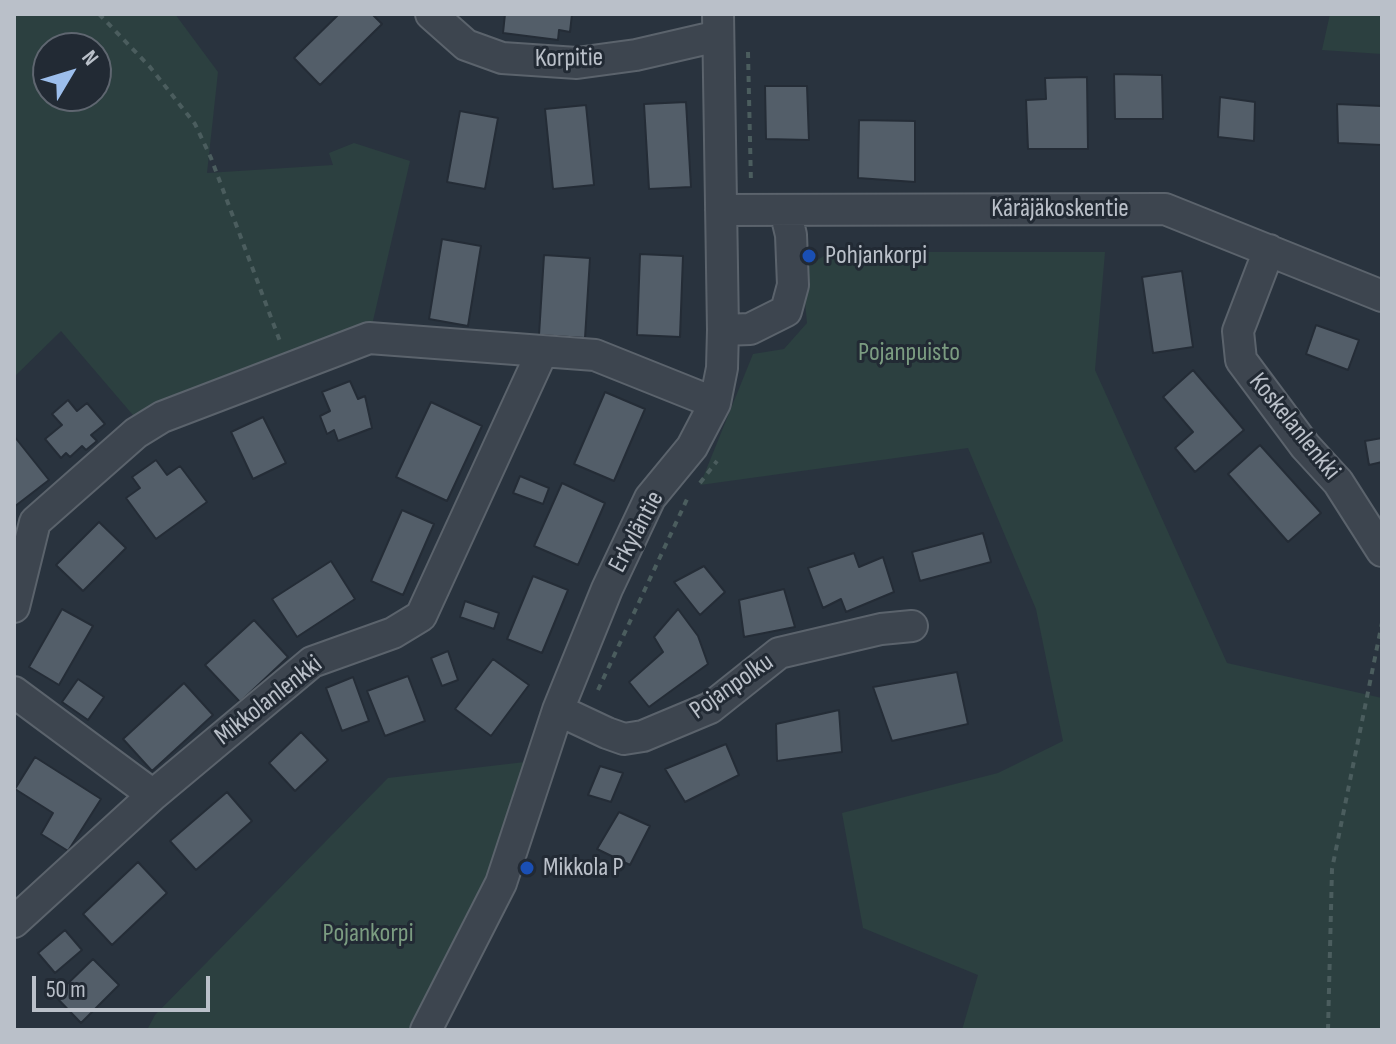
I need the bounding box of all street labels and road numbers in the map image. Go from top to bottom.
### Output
street label: Korpitie [535,43,603,75]
street label: Käräjäkoskentie [991,193,1129,225]
street label: Koskelanlenkki [1241,367,1347,487]
street label: Erkyläntie [603,486,671,578]
street label: Pojanpolku [684,647,780,727]
street label: Mikkolanlenkki [209,649,329,753]

